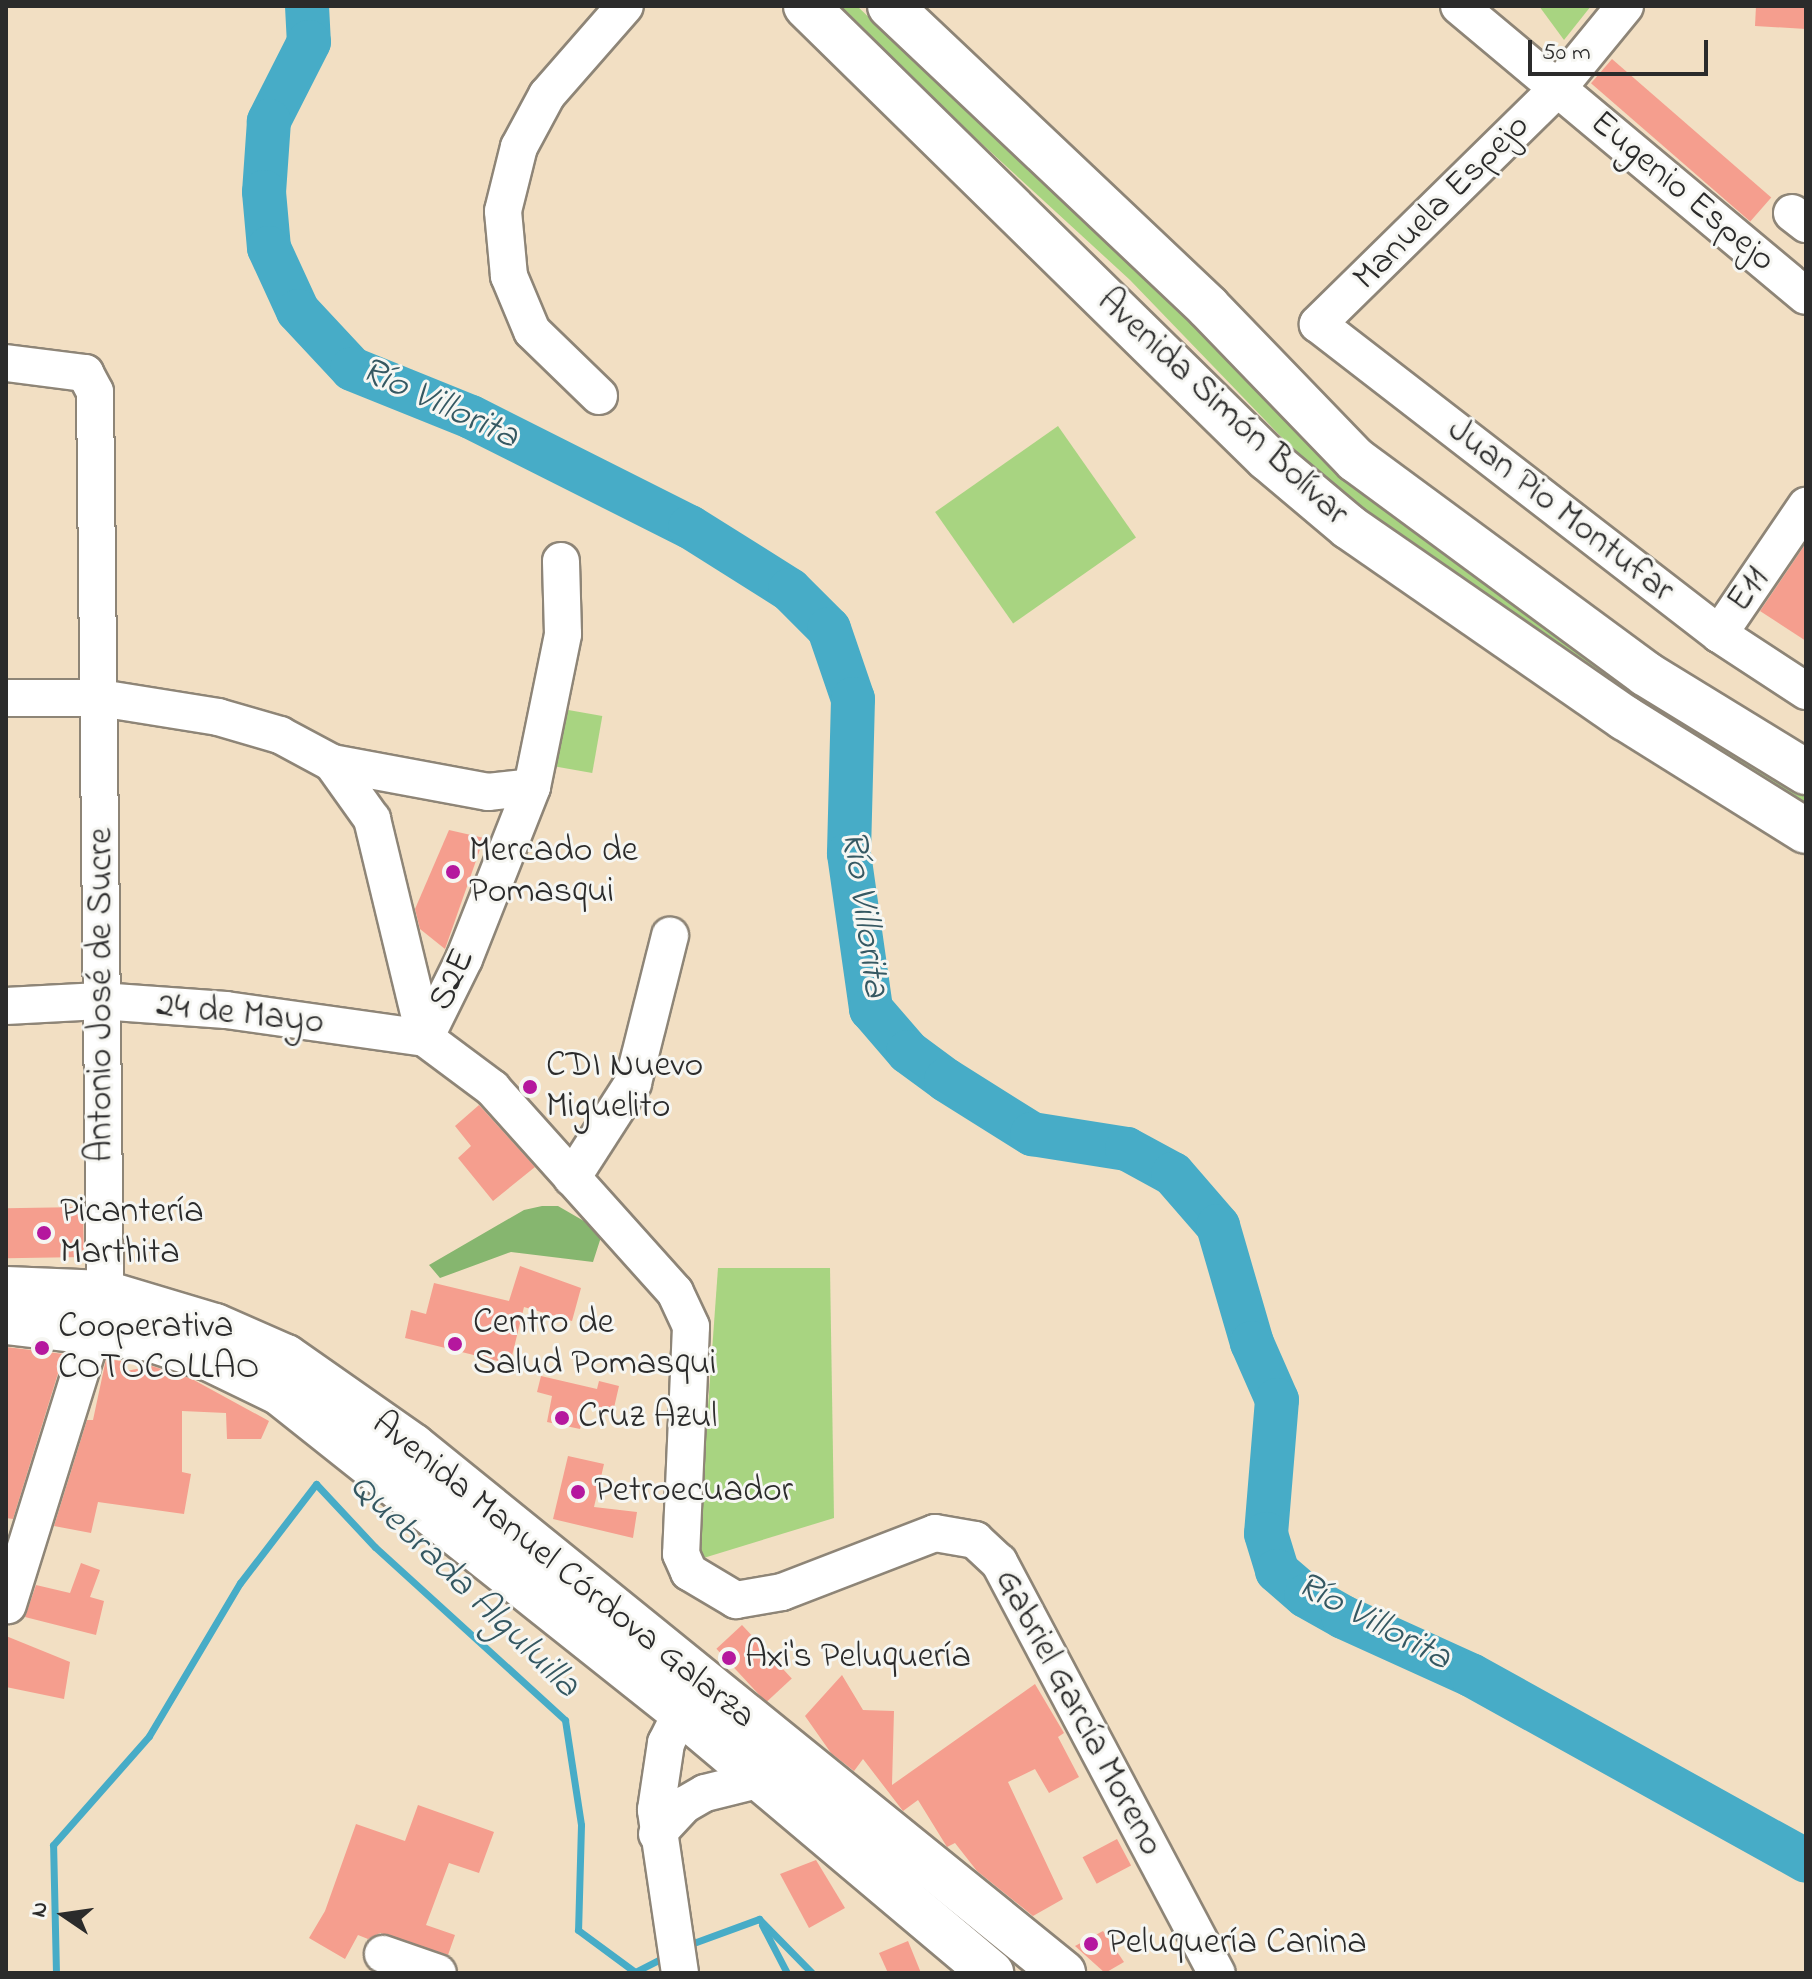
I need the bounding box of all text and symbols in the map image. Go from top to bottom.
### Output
scale bar [1532,24,1712,74]
text: 50 m [1542,36,1591,71]
street label: Eugenio Espejo [1581,102,1783,282]
street label: Manuela Espejo [1345,106,1539,300]
street label: Avenida Simón Bolívar [1087,280,1357,536]
water label: Río Villorita [353,349,525,461]
street label: Juan Pio Montufar [1438,409,1682,613]
street label: E11 [1719,559,1779,621]
street label: Antonio José de Sucre [80,828,124,1162]
water label: Río Villorita [829,828,897,1000]
place label: Mercado de Pomasqui [469,829,638,914]
marker: Mercado de Pomasqui [444,863,462,881]
street label: S2E [420,943,486,1017]
street label: 24 de Mayo [154,985,326,1045]
place label: CDI Nuevo Miguelito [546,1044,703,1129]
marker: CDI Nuevo Miguelito [521,1078,539,1096]
place label: Picantería Marthita [60,1190,204,1275]
marker: Picantería Marthita [35,1224,53,1242]
place label: Centro de Salud Pomasqui [473,1301,716,1386]
place label: Cooperativa COTOCOLLAO [58,1305,259,1390]
marker: Centro de Salud Pomasqui [444,1333,466,1355]
marker: Cooperativa COTOCOLLAO [33,1339,51,1357]
place label: Cruz Azul [578,1396,717,1440]
street label: Avenida Manuel Córdova Galarza [363,1403,763,1739]
marker: Cruz Azul [553,1409,571,1427]
water label: Quebrada Alguluilla [338,1465,588,1709]
place label: Petroecuador [594,1470,793,1514]
marker: Petroecuador [569,1483,587,1501]
street label: Gabriel García Moreno [984,1562,1172,1864]
water label: Río Villorita [1288,1563,1458,1683]
place label: Axi's Peluquería [745,1636,971,1680]
marker: Axi's Peluquería [720,1649,738,1667]
north arrow [24,1875,104,1955]
text: N [23,1899,58,1920]
place label: Peluquería Canina [1107,1922,1367,1966]
marker: Peluquería Canina [1082,1935,1100,1953]

